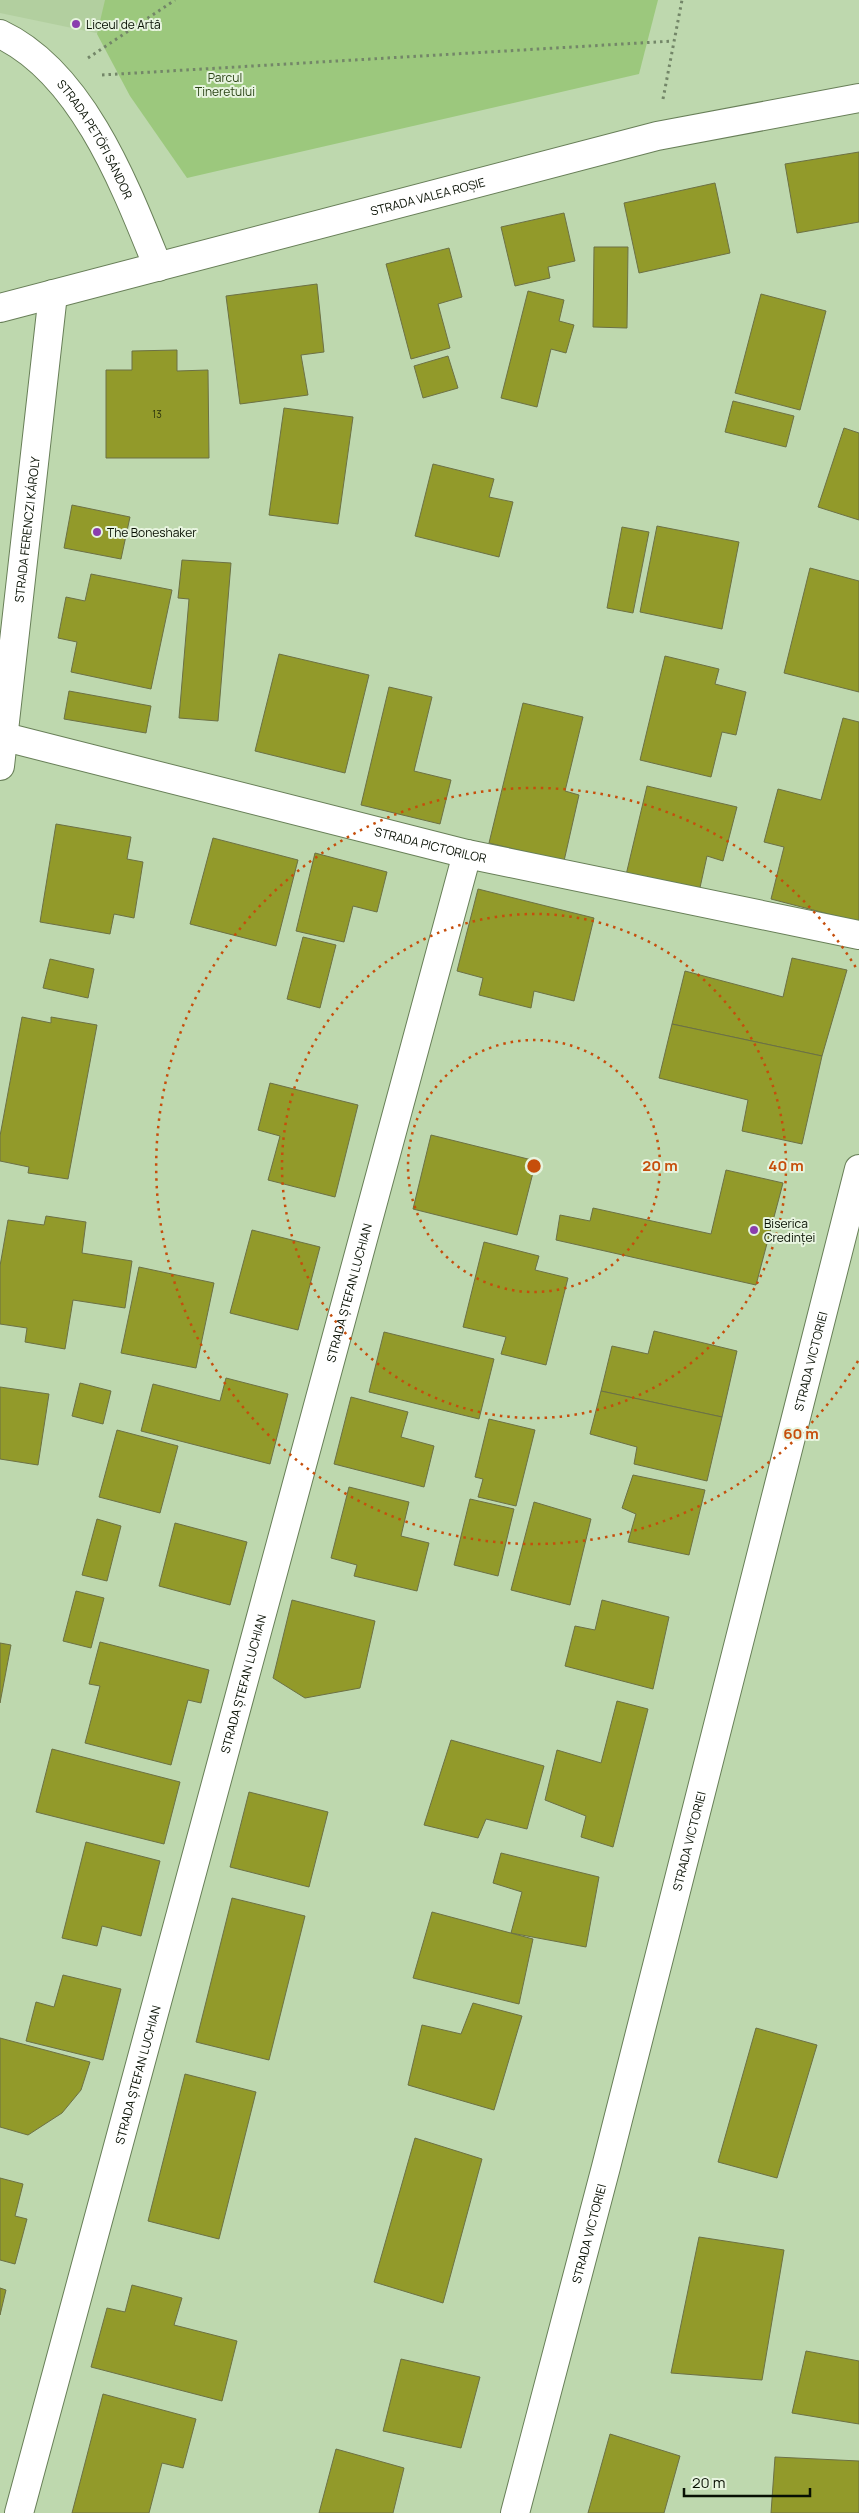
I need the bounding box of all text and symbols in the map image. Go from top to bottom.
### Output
place label: Liceul de Artă [86,16,161,33]
marker: Liceul de Artă [70,18,82,30]
park label: Parcul Tineretului [195,69,255,100]
street label: STRADA PETŐFI SÁNDOR [54,76,137,202]
street label: STRADA VALEA ROȘIE [368,173,487,219]
house number: 13 [152,407,162,421]
street label: STRADA FERENCZI KÁROLY [10,455,43,603]
place label: The Boneshaker [107,524,197,541]
marker: The Boneshaker [91,526,103,538]
street label: STRADA PICTORILOR [373,822,488,866]
text: 20 m [642,1155,678,1176]
text: 40 m [768,1155,804,1176]
centre of rings [525,1157,543,1175]
place label: Biserica Credinței [764,1215,815,1246]
street label: STRADA ȘTEFAN LUCHIAN [322,1221,375,1364]
marker: Biserica Credinței [748,1224,760,1236]
street label: STRADA VICTORIEI [789,1310,831,1413]
text: 60 m [783,1423,819,1444]
street label: STRADA ȘTEFAN LUCHIAN [216,1612,270,1755]
street label: STRADA VICTORIEI [668,1789,709,1893]
street label: STRADA ȘTEFAN LUCHIAN [110,2003,164,2146]
street label: STRADA VICTORIEI [567,2182,610,2285]
scale bar [684,2466,810,2498]
text: 20 m [692,2472,725,2493]

